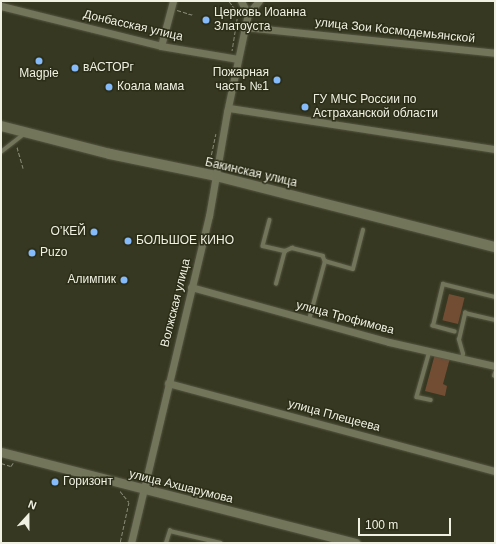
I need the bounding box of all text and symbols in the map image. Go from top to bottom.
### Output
place label: Церковь Иоанна Златоуста [214,6,306,34]
street label: Донбасская улица [82,8,184,44]
marker: Церковь Иоанна Златоуста [201,15,211,25]
street label: улица Зои Космодемьянской [314,15,476,47]
marker: Magpie [34,56,44,66]
place label: вАСТОРг [83,61,134,75]
marker: вАСТОРг [70,63,80,73]
place label: Пожарная часть №1 [213,66,269,94]
place label: Magpie [19,67,59,81]
marker: Пожарная часть №1 [272,75,282,85]
place label: Коала мама [117,80,184,94]
marker: Коала мама [104,82,114,92]
place label: ГУ МЧС России по Астраханской области [313,93,438,121]
marker: ГУ МЧС России по Астраханской области [300,102,310,112]
street label: Бакинская улица [204,155,298,191]
place label: О’КЕЙ [50,225,86,239]
marker: О’КЕЙ [89,227,99,237]
place label: БОЛЬШОЕ КИНО [136,234,234,248]
marker: БОЛЬШОЕ КИНО [123,236,133,246]
place label: Puzo [40,246,67,260]
marker: Puzo [27,248,37,258]
street label: Волжская улица [158,257,194,349]
place label: Алимпик [68,273,116,287]
marker: Алимпик [119,275,129,285]
street label: улица Трофимова [294,298,396,338]
street label: улица Плещеева [286,397,382,435]
street label: улица Ахшарумова [127,467,235,507]
place label: Горизонт [63,475,113,489]
marker: Горизонт [50,477,60,487]
north arrow [8,496,48,536]
text: N [26,498,38,512]
scale bar [360,510,453,536]
text: 100 m [365,518,398,532]

